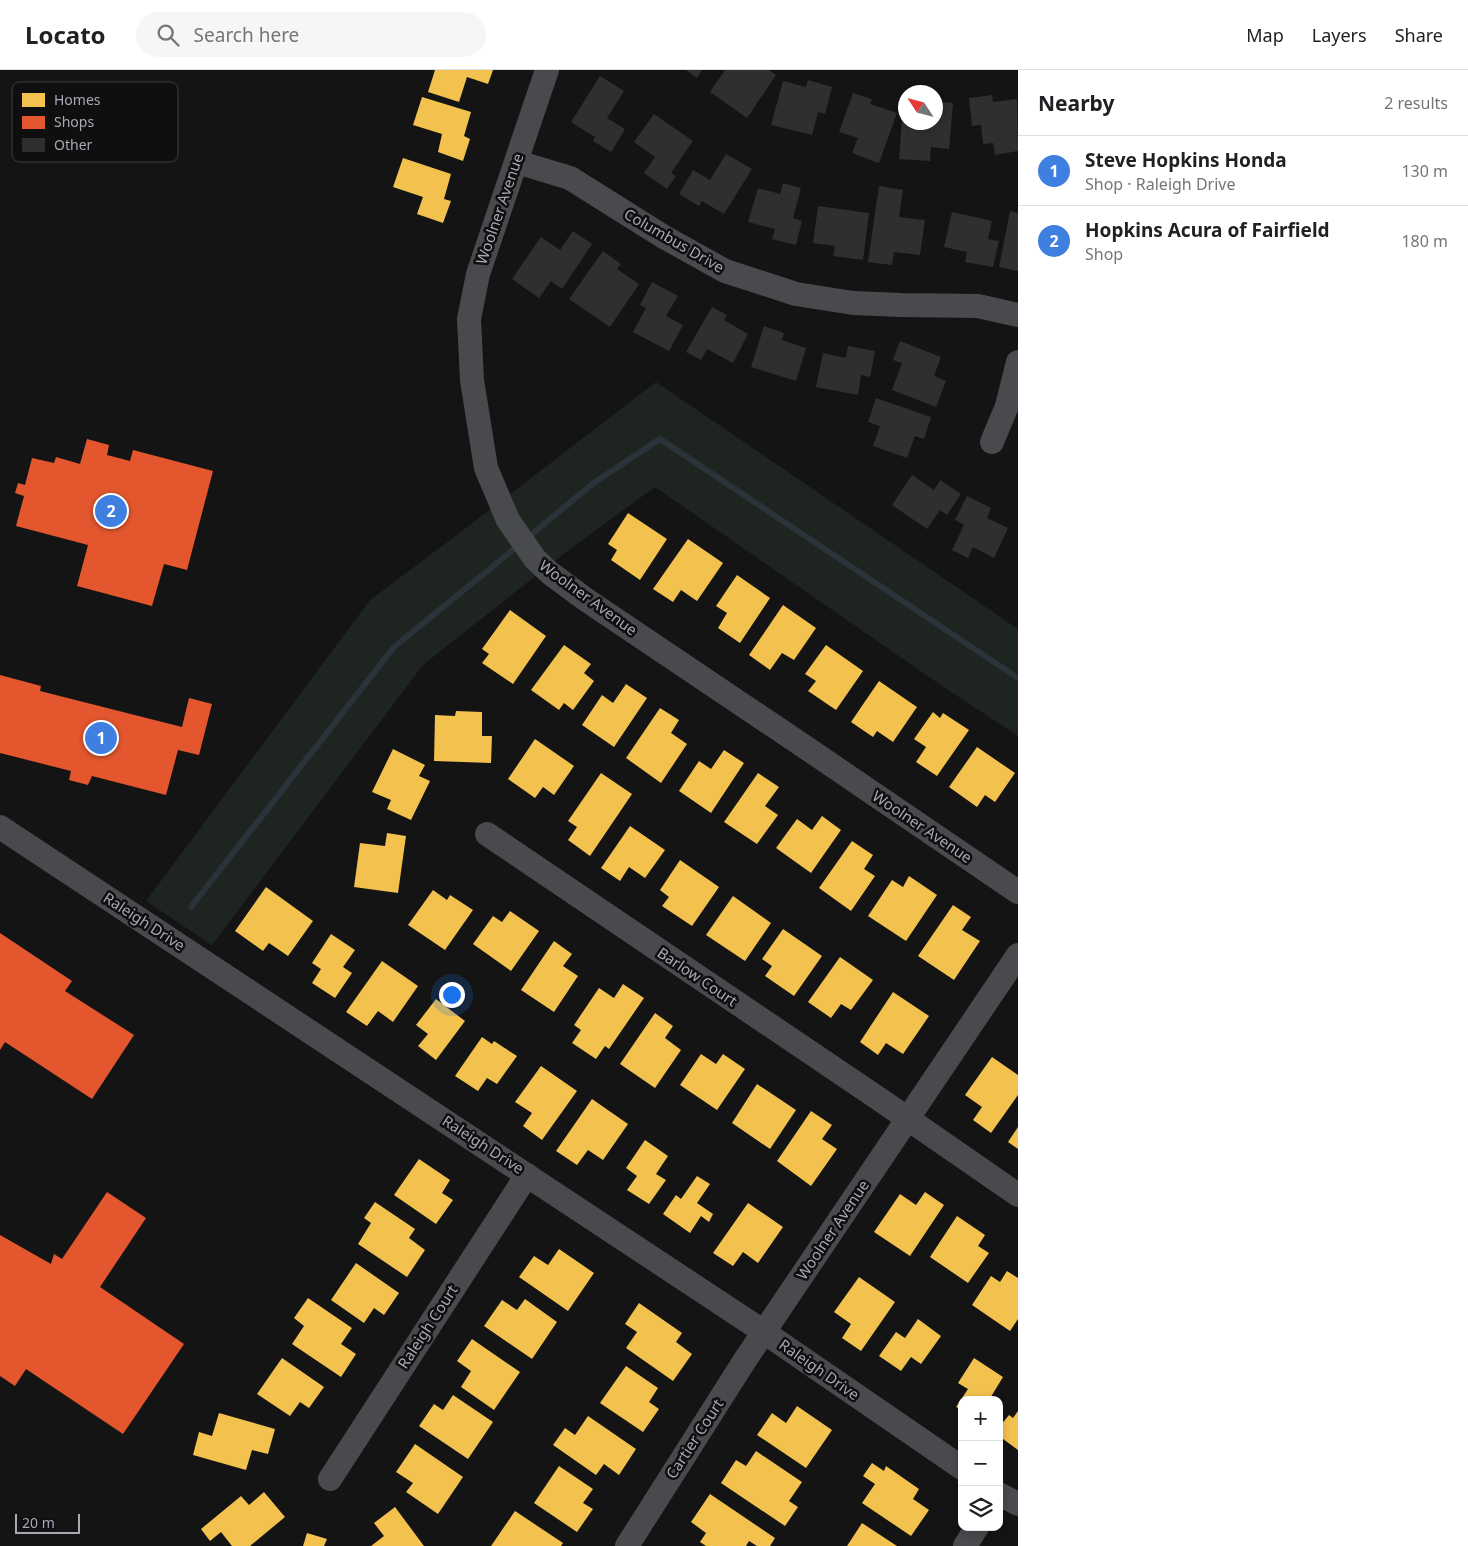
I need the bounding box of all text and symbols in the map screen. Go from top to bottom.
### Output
search box [136,12,486,57]
text: Locato [25,18,106,51]
icon: search [154,21,182,49]
text: Search here [194,22,299,48]
text: Map [1246,23,1284,47]
text: Layers [1312,23,1367,47]
text: Share [1395,23,1443,47]
legend [12,82,178,162]
north arrow [898,85,943,130]
text: Nearby [1038,89,1114,117]
text: Homes [54,90,101,109]
text: 2 results [1384,92,1448,114]
text: Shops [54,112,94,131]
text: Other [54,135,93,154]
text: Steve Hopkins Honda [1085,147,1287,173]
street label: Woolner Avenue [471,150,527,267]
text: 1 [1049,160,1059,182]
text: 130 m [1401,160,1448,182]
text: Shop · Raleigh Drive [1085,173,1235,195]
street label: Columbus Drive [621,203,728,277]
text: Hopkins Acura of Fairfield [1085,217,1330,243]
text: 2 [1049,230,1059,252]
text: 180 m [1401,230,1448,252]
text: Shop [1085,243,1123,265]
pin: 2 [95,492,127,530]
street label: Woolner Avenue [536,555,641,639]
pin: 1 [85,719,117,757]
street label: Woolner Avenue [869,785,976,867]
street label: Raleigh Drive [100,887,189,955]
street label: Barlow Court [654,942,742,1011]
your location [439,982,465,1008]
street label: Raleigh Drive [439,1110,528,1178]
street label: Woolner Avenue [791,1176,873,1283]
street label: Raleigh Court [393,1280,462,1372]
street label: Raleigh Drive [776,1334,864,1404]
street label: Cartier Court [661,1394,728,1482]
map controls [958,1396,1003,1531]
button: + [958,1396,1003,1441]
button: − [958,1441,1003,1486]
button: layers [958,1486,1003,1531]
scale bar [15,1511,80,1534]
text: 20 m [22,1513,55,1532]

